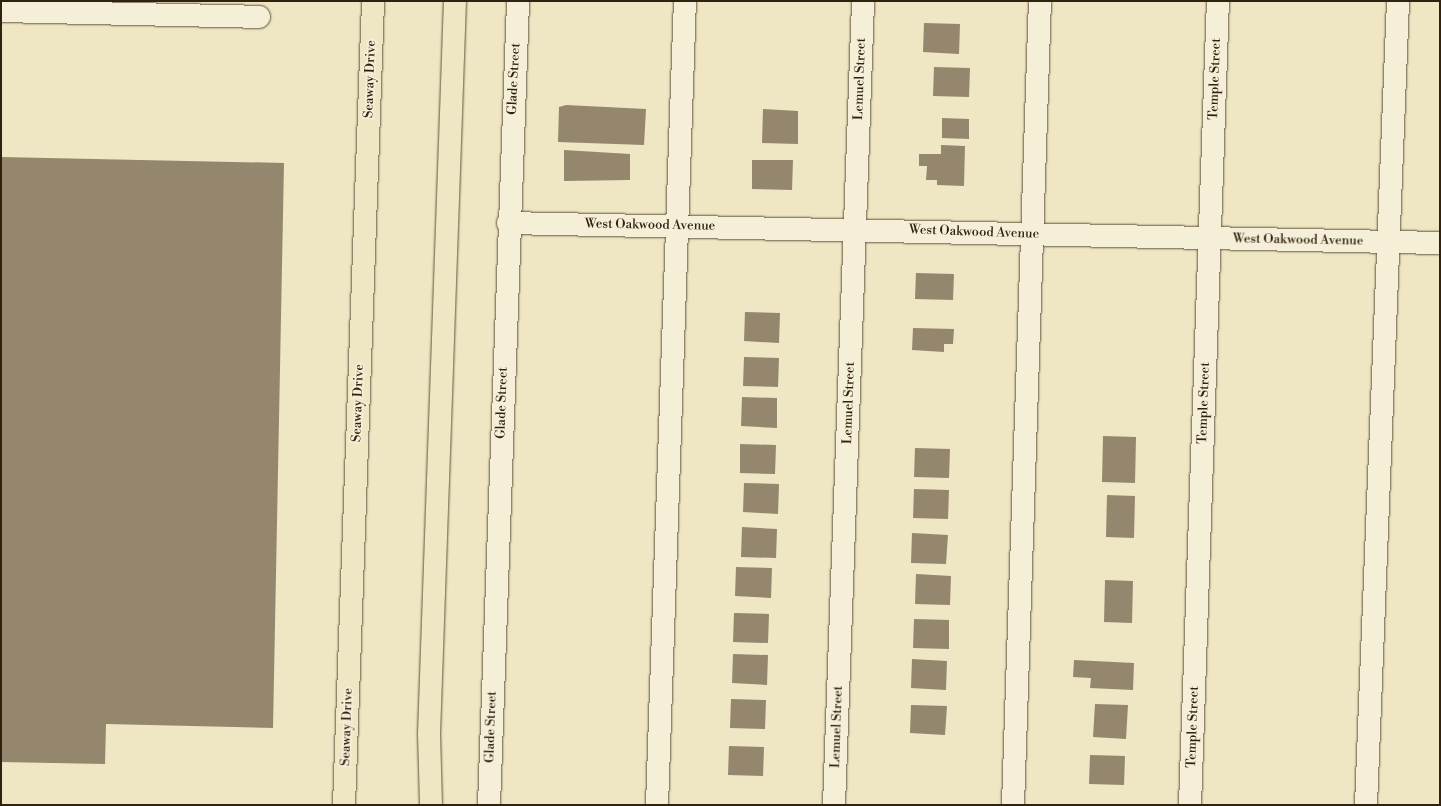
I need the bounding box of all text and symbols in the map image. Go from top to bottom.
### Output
street label: Lemuel Street [851,38,869,120]
street label: Temple Street [1206,38,1224,120]
street label: Seaway Drive [361,40,379,118]
street label: Glade Street [504,43,524,115]
street label: West Oakwood Avenue [585,216,715,234]
street label: West Oakwood Avenue [909,222,1039,242]
street label: West Oakwood Avenue [1233,231,1363,249]
street label: Lemuel Street [840,362,858,444]
street label: Temple Street [1195,362,1213,444]
street label: Seaway Drive [349,364,367,442]
street label: Glade Street [493,367,511,439]
street label: Lemuel Street [828,686,846,768]
street label: Temple Street [1184,686,1202,768]
street label: Seaway Drive [338,688,356,766]
street label: Glade Street [482,691,500,763]

